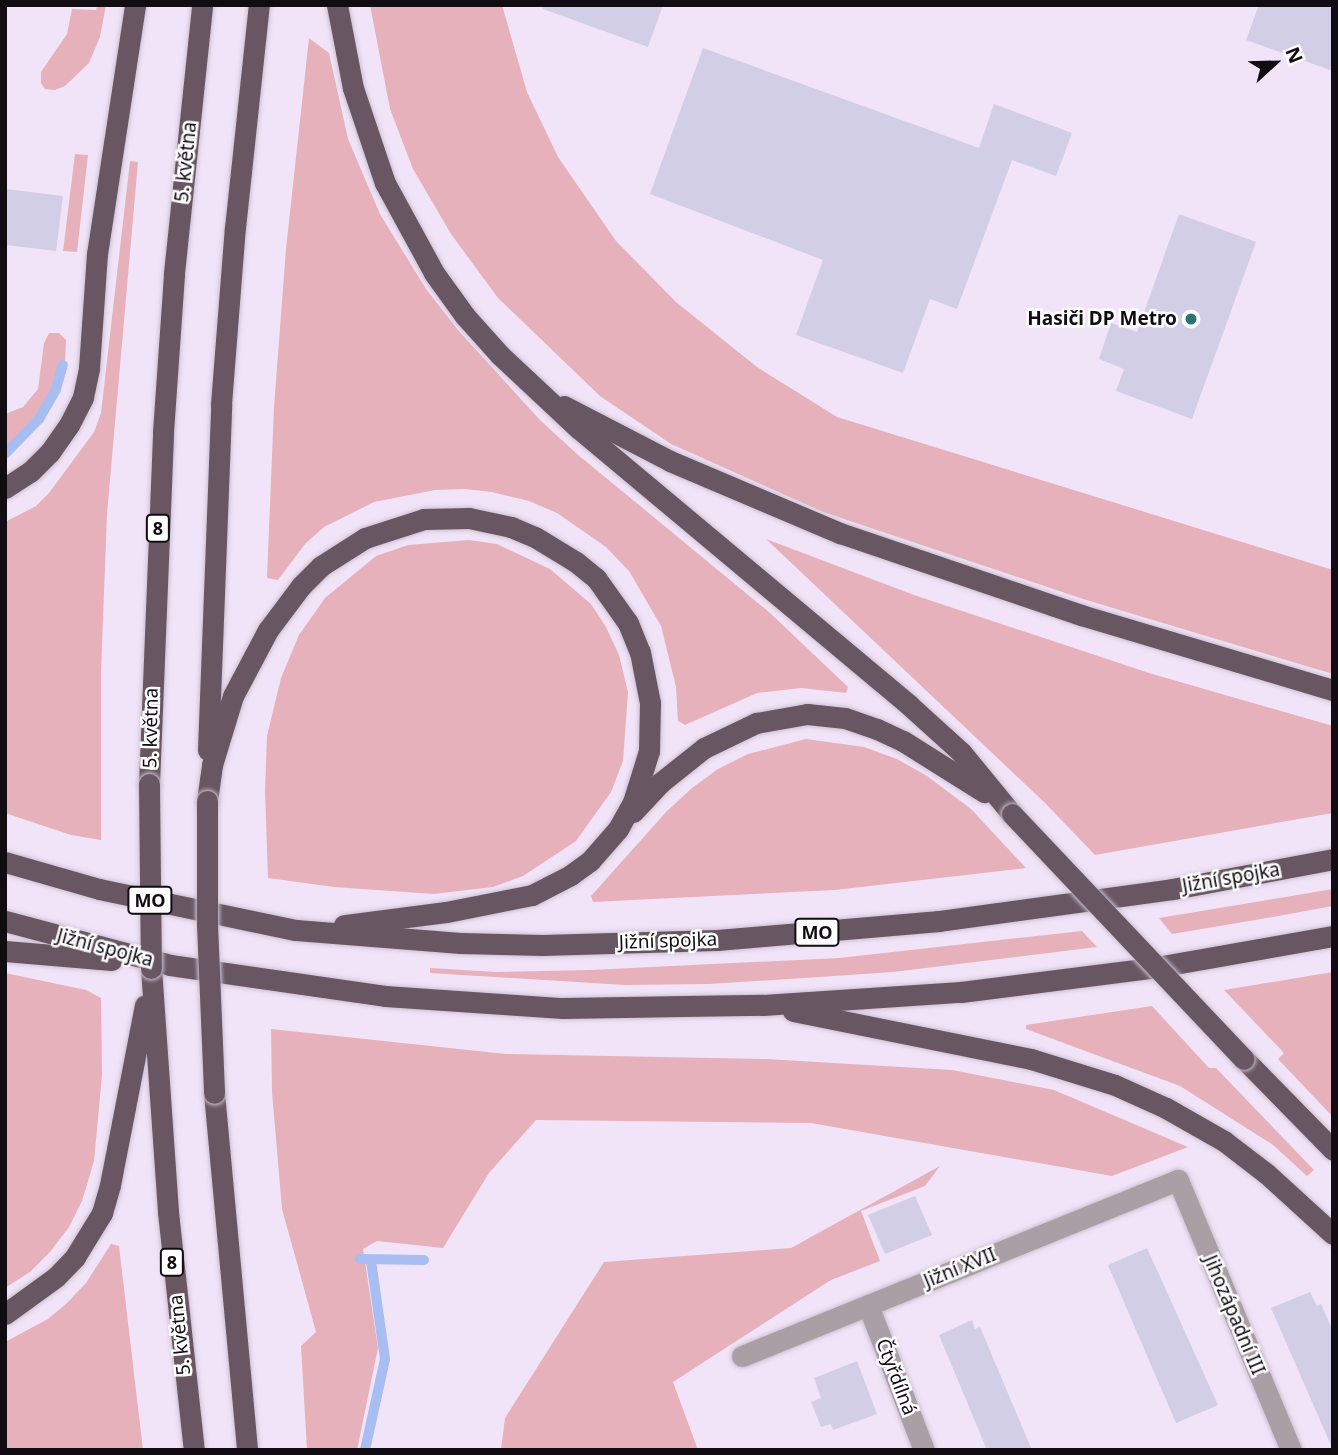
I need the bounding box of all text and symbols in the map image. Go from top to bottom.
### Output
north arrow [1240,28,1310,98]
text: N [1280,43,1309,67]
street label: 5. května [170,121,202,203]
place label: Hasiči DP Metro [1027,308,1177,330]
marker: Hasiči DP Metro [1183,311,1199,327]
road number: 8 [146,514,170,542]
street label: 5. května [139,687,163,769]
street label: Jižní spojka [1180,858,1282,898]
road number: MO [127,886,173,915]
road number: MO [794,917,840,946]
street label: Jižní spojka [54,924,156,972]
street label: Jižní spojka [618,928,718,954]
street label: Jižní XVII [920,1243,1000,1293]
road number: 8 [160,1247,184,1276]
street label: Jihozápadní III [1199,1252,1269,1378]
street label: 5. května [164,1294,196,1376]
street label: Čtyřdílná [871,1336,921,1418]

